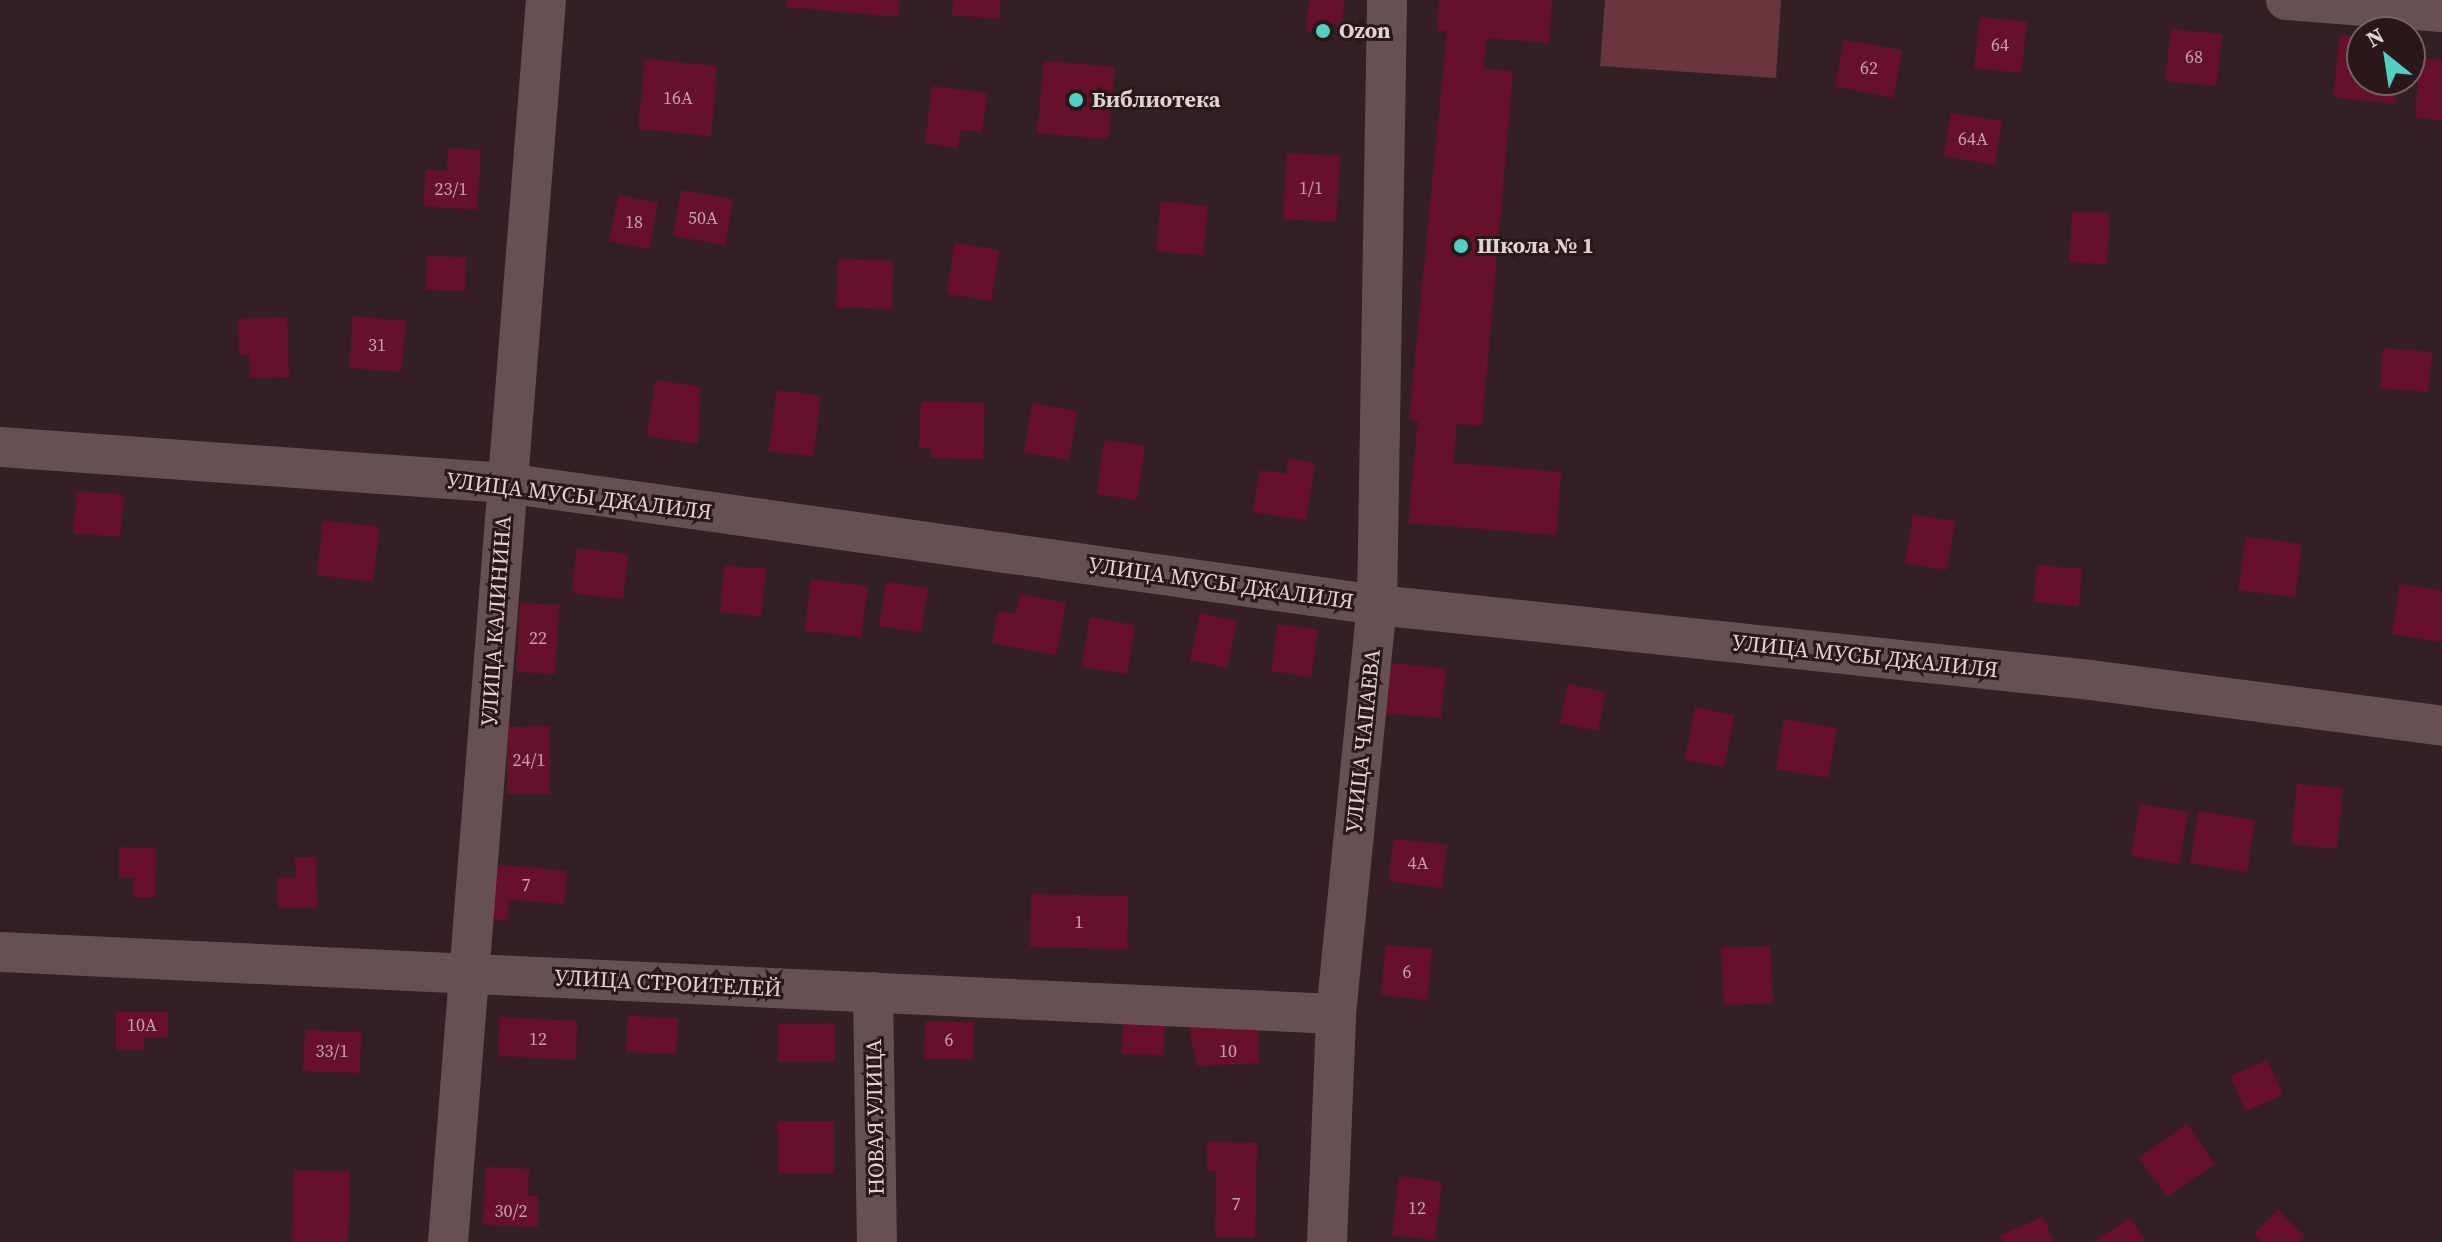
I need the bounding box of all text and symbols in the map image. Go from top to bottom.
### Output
north arrow [2346,16,2426,96]
place label: Ozon [1339,18,1391,44]
text: N [2361,20,2389,54]
marker: Ozon [1314,22,1332,40]
house number: 64 [1991,34,2009,56]
house number: 68 [2185,46,2203,68]
house number: 62 [1860,57,1878,79]
house number: 16А [663,87,693,109]
place label: Библиотека [1092,87,1221,113]
marker: Библиотека [1067,91,1085,109]
house number: 64А [1958,128,1988,150]
house number: 1/1 [1299,177,1323,199]
house number: 23/1 [435,178,467,200]
house number: 50А [688,207,718,229]
house number: 18 [625,211,643,233]
place label: Школа № 1 [1477,233,1594,259]
marker: Школа № 1 [1452,237,1470,255]
house number: 31 [368,334,386,356]
street label: УЛИЦА МУСЫ ДЖАЛИЛЯ [445,467,713,525]
street label: УЛИЦА КАЛИНИНА [475,515,517,727]
street label: УЛИЦА МУСЫ ДЖАЛИЛЯ [1087,551,1355,615]
house number: 22 [529,627,547,649]
street label: УЛИЦА МУСЫ ДЖАЛИЛЯ [1731,629,1999,683]
street label: УЛИЦА ЧАПАЕВА [1340,648,1386,834]
house number: 24/1 [513,749,545,771]
house number: 4А [1408,852,1428,874]
house number: 7 [522,874,530,896]
house number: 1 [1075,911,1083,933]
house number: 6 [1403,961,1411,983]
street label: УЛИЦА СТРОИТЕЛЕЙ [554,964,782,1002]
house number: 10А [127,1014,157,1036]
house number: 12 [529,1028,547,1050]
house number: 6 [945,1029,953,1051]
street label: НОВАЯ УЛИЦА [860,1039,890,1195]
house number: 33/1 [316,1040,348,1062]
house number: 10 [1219,1040,1237,1062]
house number: 7 [1232,1193,1240,1215]
house number: 12 [1408,1197,1426,1219]
house number: 30/2 [495,1200,527,1222]

